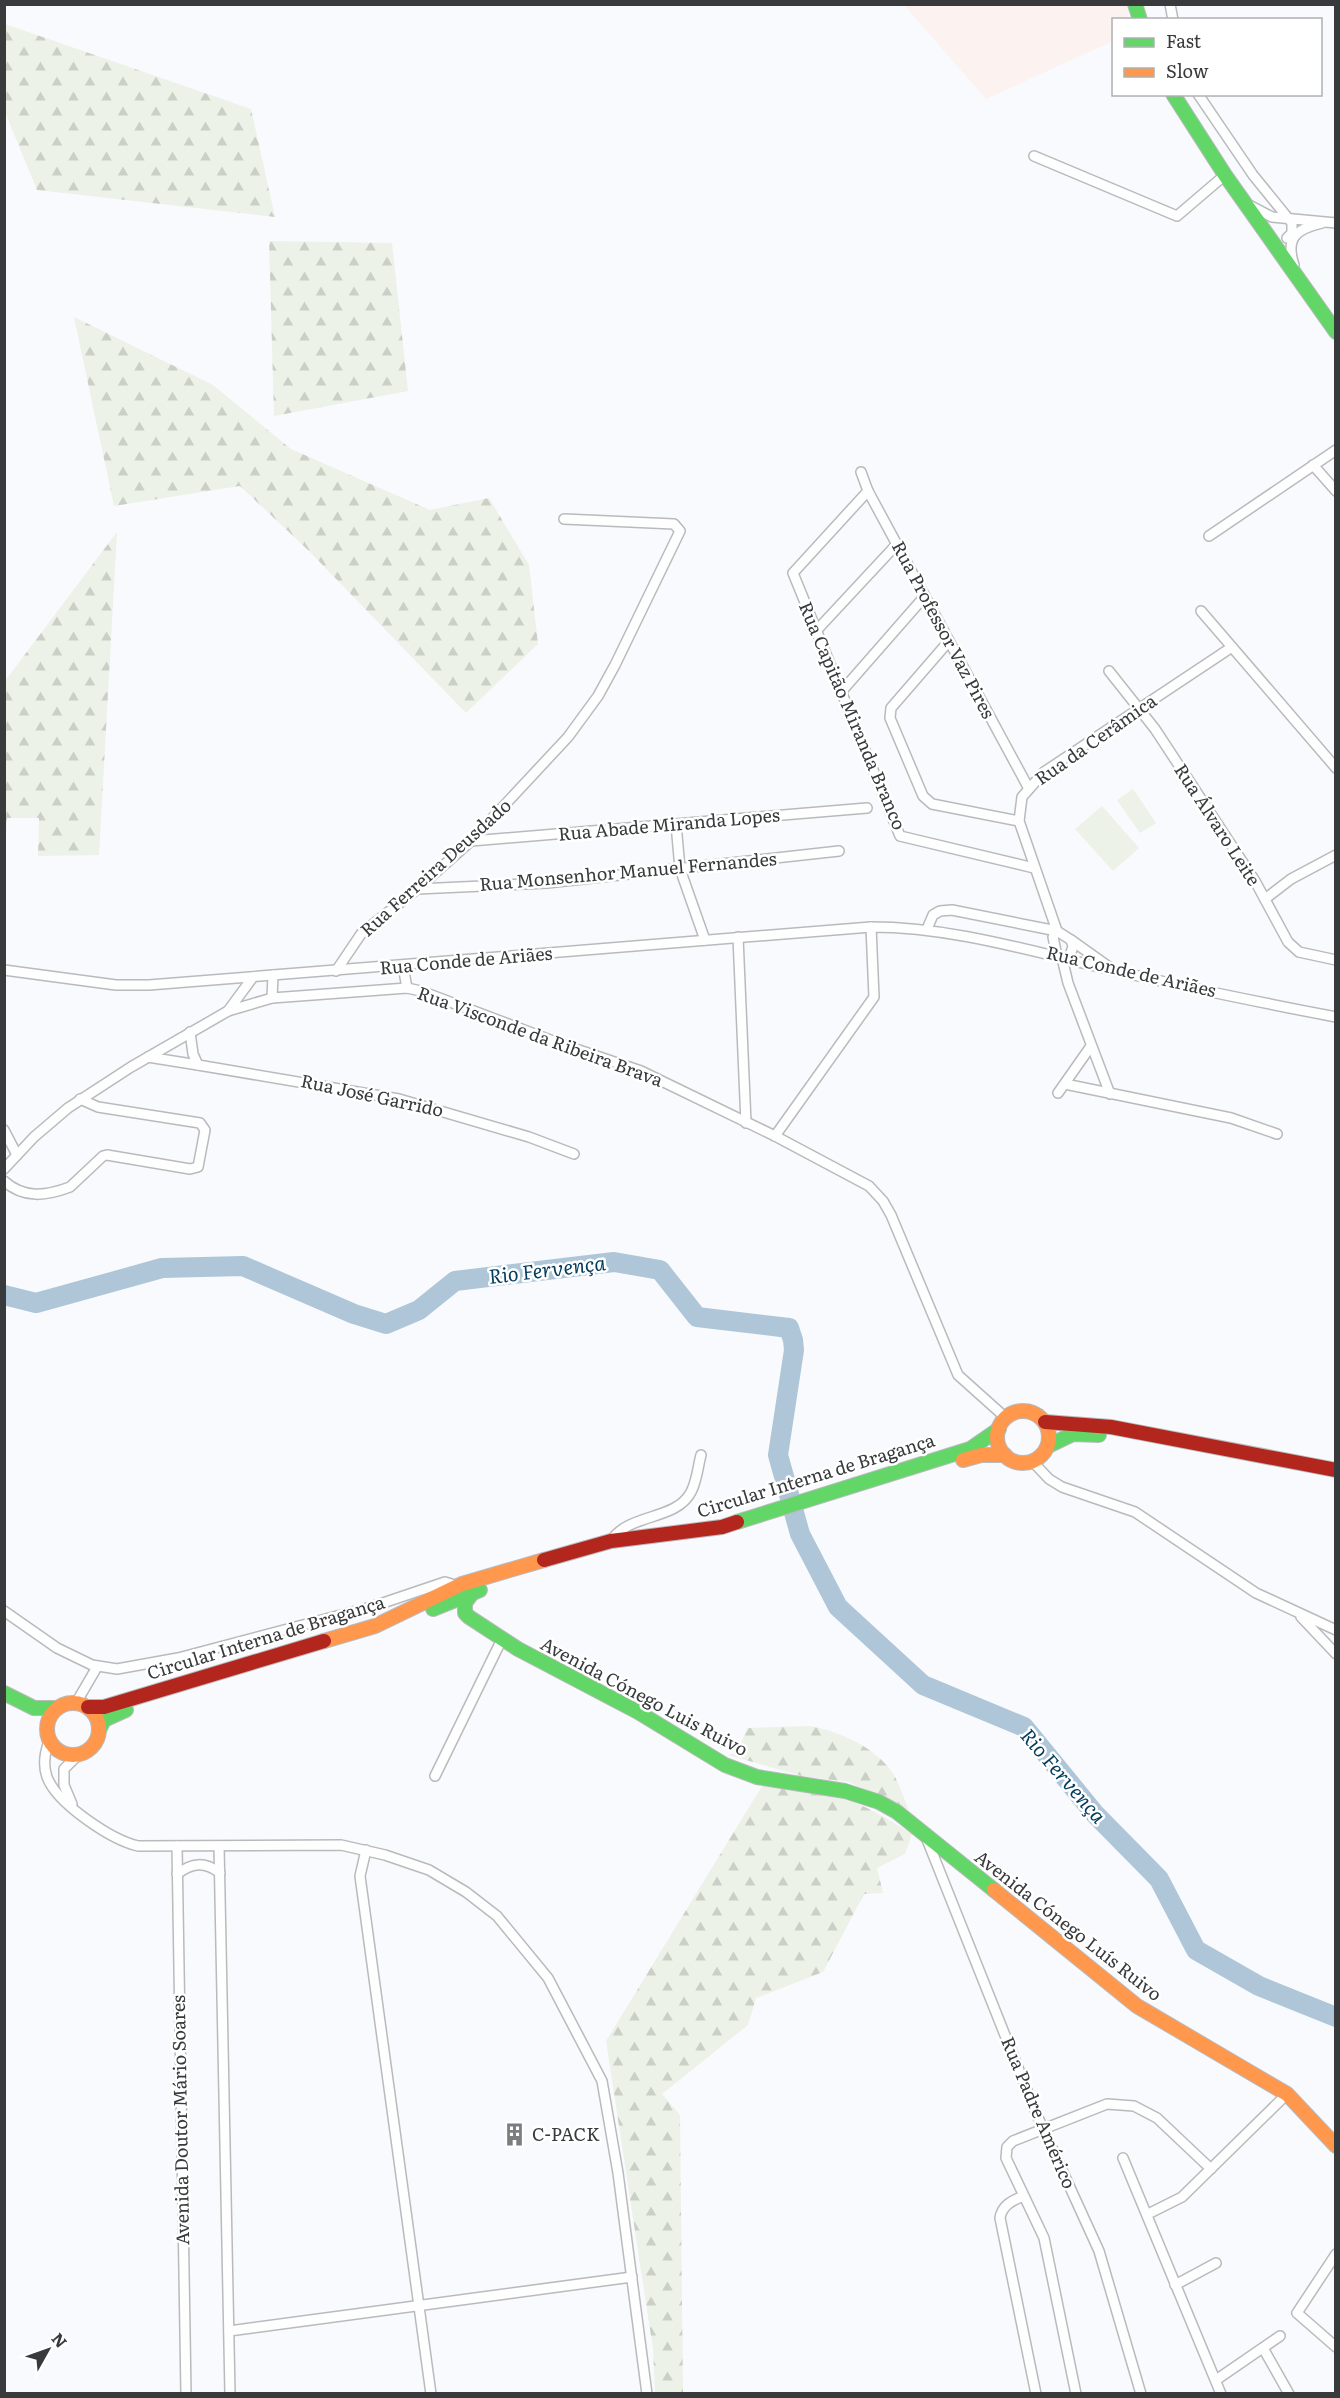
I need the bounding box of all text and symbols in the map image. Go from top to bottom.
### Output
legend [1112,18,1322,96]
text: Fast [1166,27,1202,54]
text: Slow [1166,57,1209,84]
street label: Rua Professor Vaz Pires [886,536,1003,723]
street label: Rua Capitão Miranda Branco [793,597,914,834]
street label: Rua da Cerâmica [1029,686,1162,791]
street label: Rua Álvaro Leite [1169,758,1268,891]
street label: Rua Ferreira Deusdado [353,792,516,942]
street label: Rua Abade Miranda Lopes [557,800,781,847]
street label: Rua Monsenhor Manuel Fernandes [478,844,778,897]
street label: Rua Conde de Ariães [378,938,553,981]
street label: Rua Conde de Ariães [1044,938,1219,1003]
street label: Rua Visconde da Ribeira Brava [414,979,667,1093]
street label: Rua José Garrido [299,1066,446,1123]
water label: Rio Fervença [487,1246,608,1290]
street label: Circular Interna de Bragança [693,1425,938,1524]
street label: Circular Interna de Bragança [143,1587,388,1686]
street label: Avenida Cónego Luis Ruivo [536,1629,753,1762]
water label: Rio Fervença [1015,1720,1115,1829]
street label: Avenida Cónego Luís Ruivo [969,1843,1168,2007]
street label: Avenida Doutor Mário Soares [164,1995,195,2245]
street label: Rua Padre Américo [995,2032,1084,2193]
place label: C-PACK [532,2120,600,2147]
building icon: C-PACK [501,2122,527,2148]
north arrow [18,2320,78,2380]
text: N [47,2327,74,2353]

